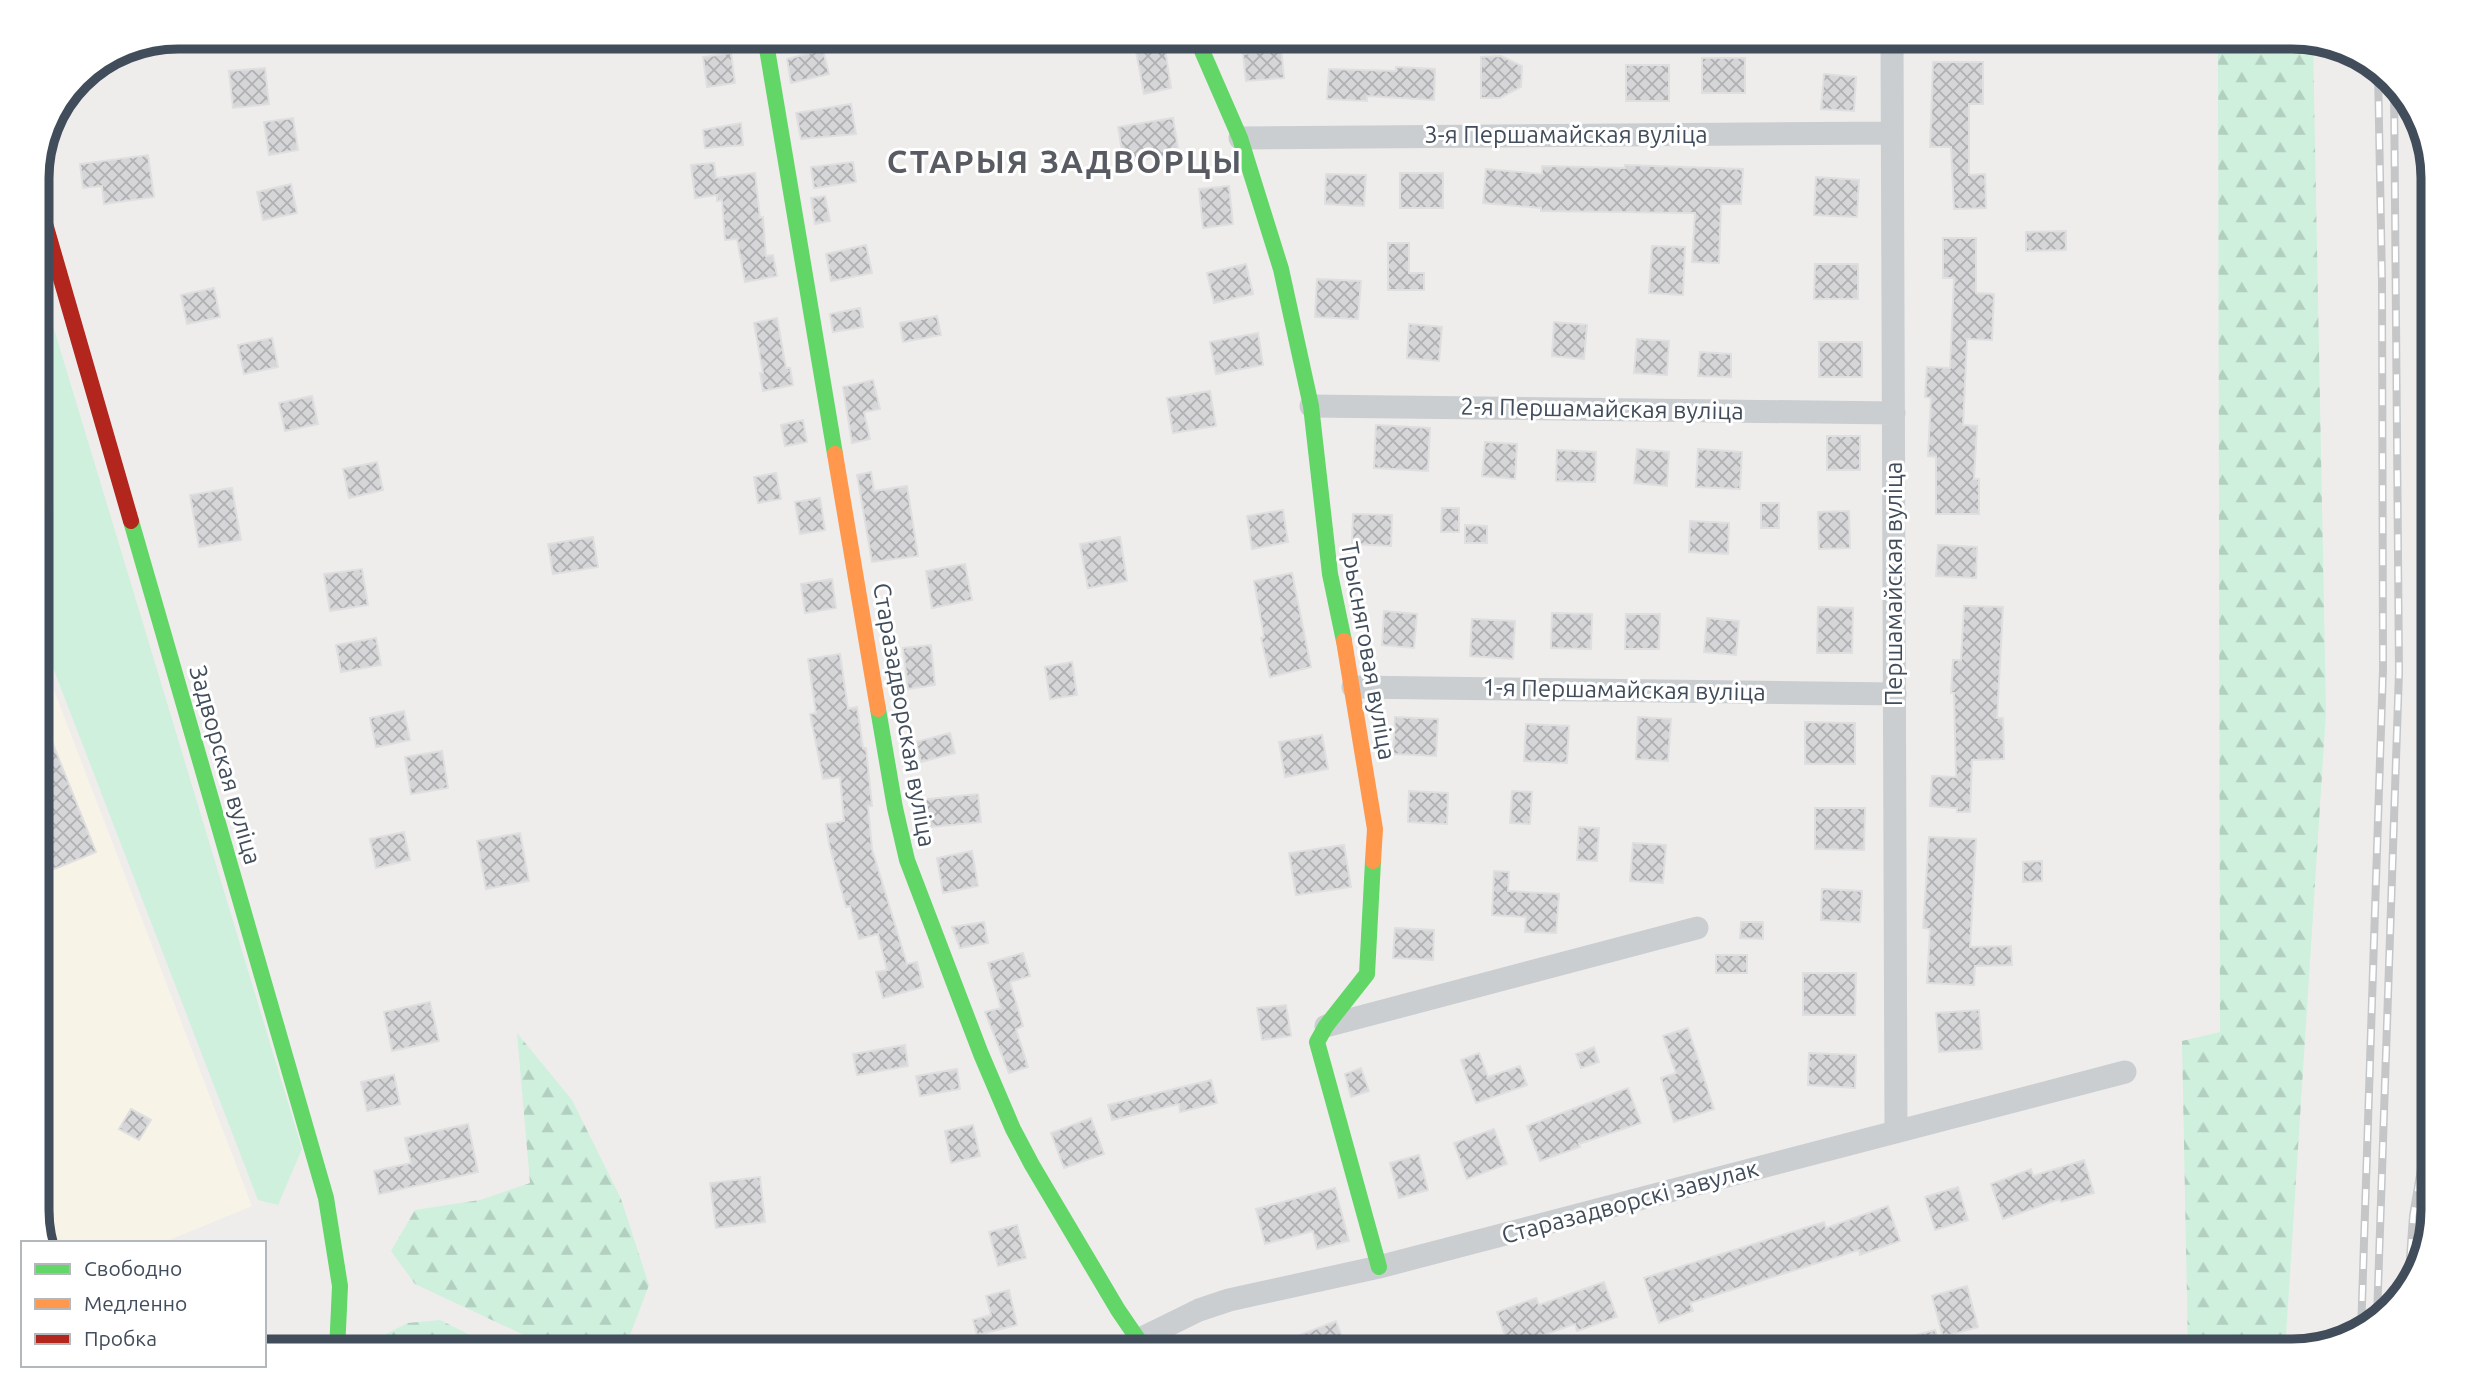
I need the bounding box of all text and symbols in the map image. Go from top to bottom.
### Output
street label: 3-я Першамайская вуліца [1424,121,1708,148]
district label: СТАРЫЯ ЗАДВОРЦЫ [887,143,1243,179]
street label: 2-я Першамайская вуліца [1460,393,1744,424]
street label: Першамайская вуліца [1880,462,1907,706]
street label: Трысняговая вуліца [1336,540,1401,762]
street label: Старазадворская вуліца [868,581,941,849]
street label: Задворская вуліца [184,662,267,868]
street label: 1-я Першамайская вуліца [1482,674,1766,705]
street label: Старазадворскі завулак [1499,1154,1761,1249]
legend [21,1241,266,1367]
text: Свободно [84,1256,182,1280]
text: Медленно [84,1291,187,1315]
text: Пробка [84,1326,157,1350]

